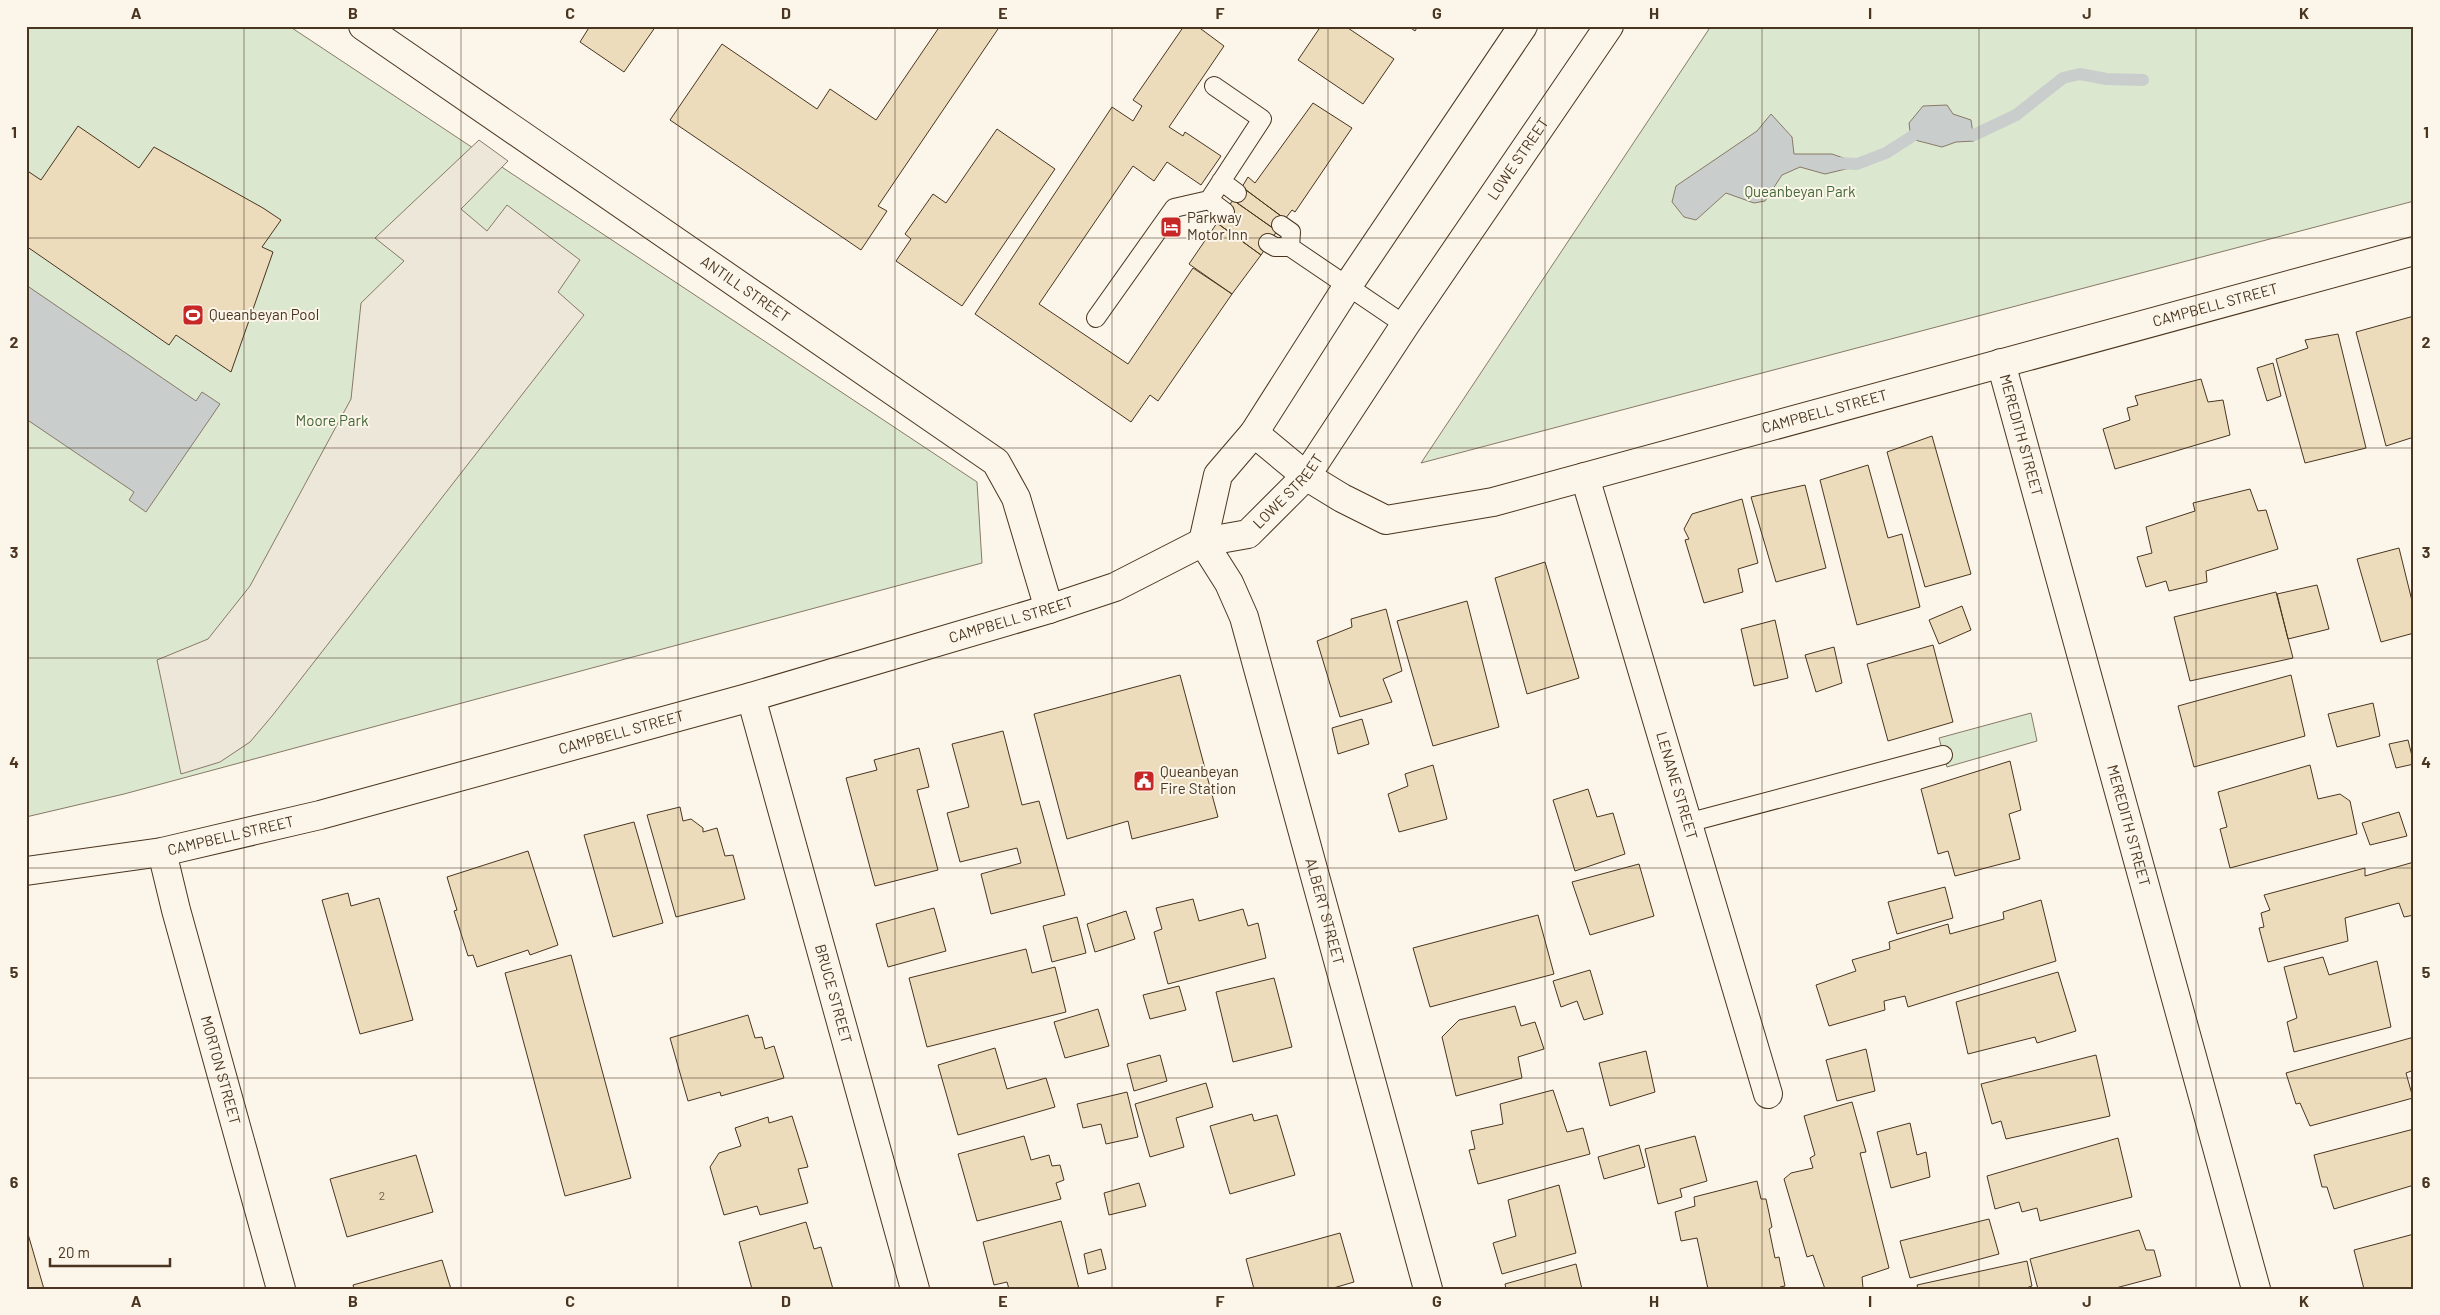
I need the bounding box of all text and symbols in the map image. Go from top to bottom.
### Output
text: A [131,3,142,22]
text: B [348,3,358,22]
text: C [565,3,575,22]
text: D [781,3,791,22]
text: E [998,3,1008,22]
text: F [1216,3,1225,22]
text: G [1432,3,1442,22]
text: H [1649,3,1659,22]
text: I [1868,3,1872,22]
text: J [2082,3,2092,22]
text: K [2299,3,2309,22]
street label: LOWE STREET [1483,114,1552,203]
text: 1 [11,122,17,141]
text: 1 [2423,122,2429,141]
park label: Queanbeyan Park [1744,182,1856,200]
place label: Parkway Motor Inn [1187,208,1248,243]
hotel icon: Parkway Motor Inn [1159,215,1183,239]
street label: ANTILL STREET [697,251,794,325]
street label: CAMPBELL STREET [2150,279,2280,330]
sports icon: Queanbeyan Pool [181,303,205,327]
place label: Queanbeyan Pool [209,305,319,323]
text: 2 [10,332,19,351]
text: 2 [2422,332,2431,351]
street label: MEREDITH STREET [1997,372,2047,498]
street label: CAMPBELL STREET [1760,385,1889,436]
park label: Moore Park [296,411,369,429]
street label: LOWE STREET [1249,450,1326,532]
text: 3 [10,542,18,561]
text: 3 [2422,542,2430,561]
street label: CAMPBELL STREET [947,591,1076,646]
street label: CAMPBELL STREET [556,706,686,757]
street label: LENANE STREET [1653,729,1702,842]
text: 4 [9,752,19,771]
text: 4 [2421,752,2431,771]
place label: Queanbeyan Fire Station [1160,762,1239,797]
street label: MEREDITH STREET [2104,763,2155,888]
public building icon: Queanbeyan Fire Station [1132,769,1156,793]
street label: CAMPBELL STREET [166,811,296,858]
street label: ALBERT STREET [1302,856,1349,966]
street label: BRUCE STREET [812,942,857,1045]
text: 5 [10,962,19,981]
text: 5 [2422,962,2431,981]
street label: MORTON STREET [198,1013,245,1127]
text: 6 [10,1172,19,1191]
text: 6 [2422,1172,2431,1191]
house number: 2 [379,1188,385,1202]
scale bar [50,1235,170,1267]
text: 20 m [58,1243,90,1261]
text: A [131,1291,142,1310]
text: B [348,1291,358,1310]
text: C [565,1291,575,1310]
text: D [781,1291,791,1310]
text: E [998,1291,1008,1310]
text: F [1216,1291,1225,1310]
text: G [1432,1291,1442,1310]
text: H [1649,1291,1659,1310]
text: I [1868,1291,1872,1310]
text: J [2082,1291,2092,1310]
text: K [2299,1291,2309,1310]

